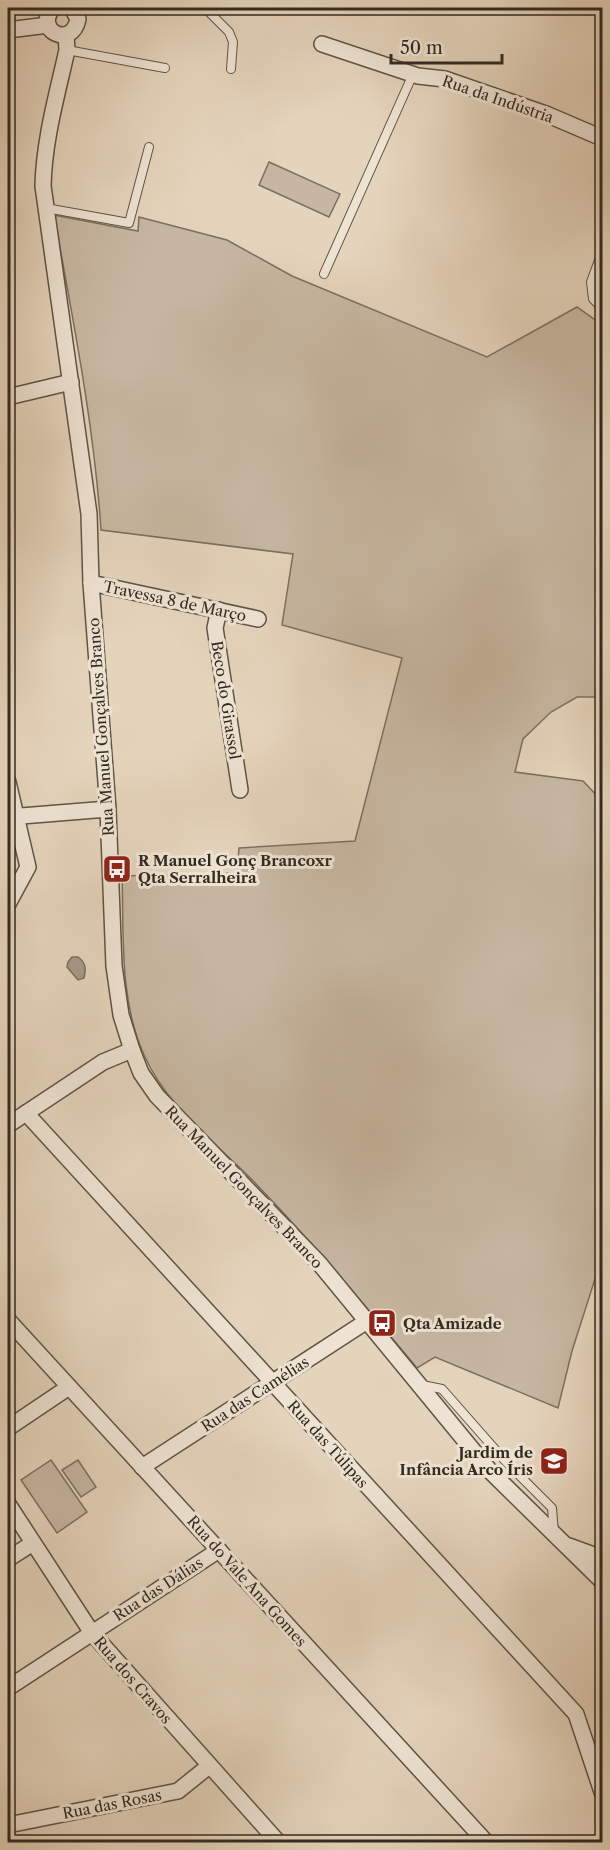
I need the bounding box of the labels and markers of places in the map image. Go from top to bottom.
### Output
place label: R Manuel Gonç Brancoxr Qta Serralheira [138,851,332,887]
bus stop icon: R Manuel Gonç Brancoxr Qta Serralheira [101,853,133,885]
bus stop icon: Qta Amizade [366,1307,398,1339]
place label: Qta Amizade [403,1314,502,1333]
place label: Jardim de Infância Arco Íris [400,1443,533,1479]
school or university icon: Jardim de Infância Arco Íris [538,1445,570,1477]

